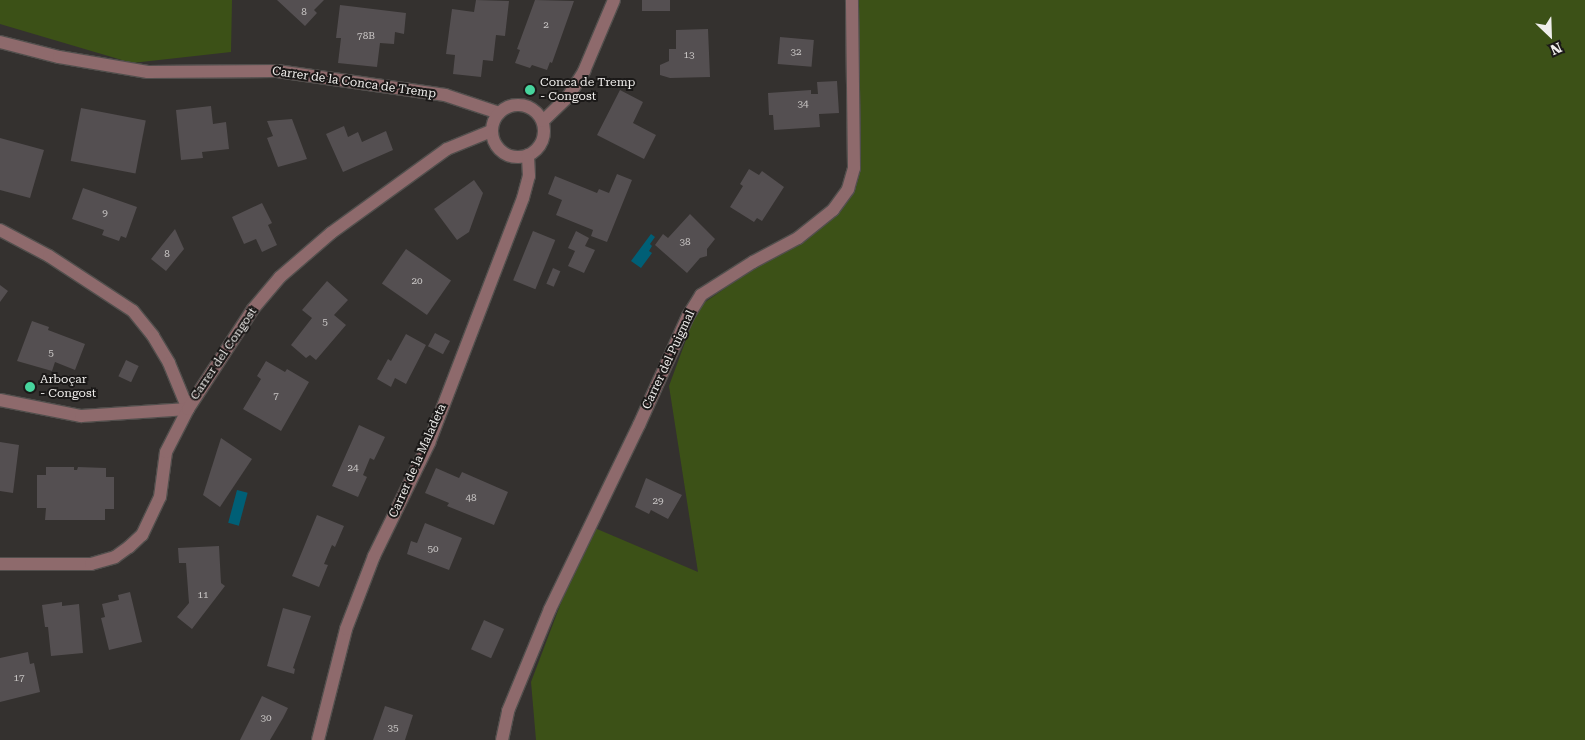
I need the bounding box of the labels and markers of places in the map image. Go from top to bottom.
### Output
place label: Conca de Tremp - Congost [540,76,635,104]
marker: Conca de Tremp - Congost [524,84,536,96]
place label: Arboçar - Congost [40,373,96,401]
marker: Arboçar - Congost [24,381,36,393]

